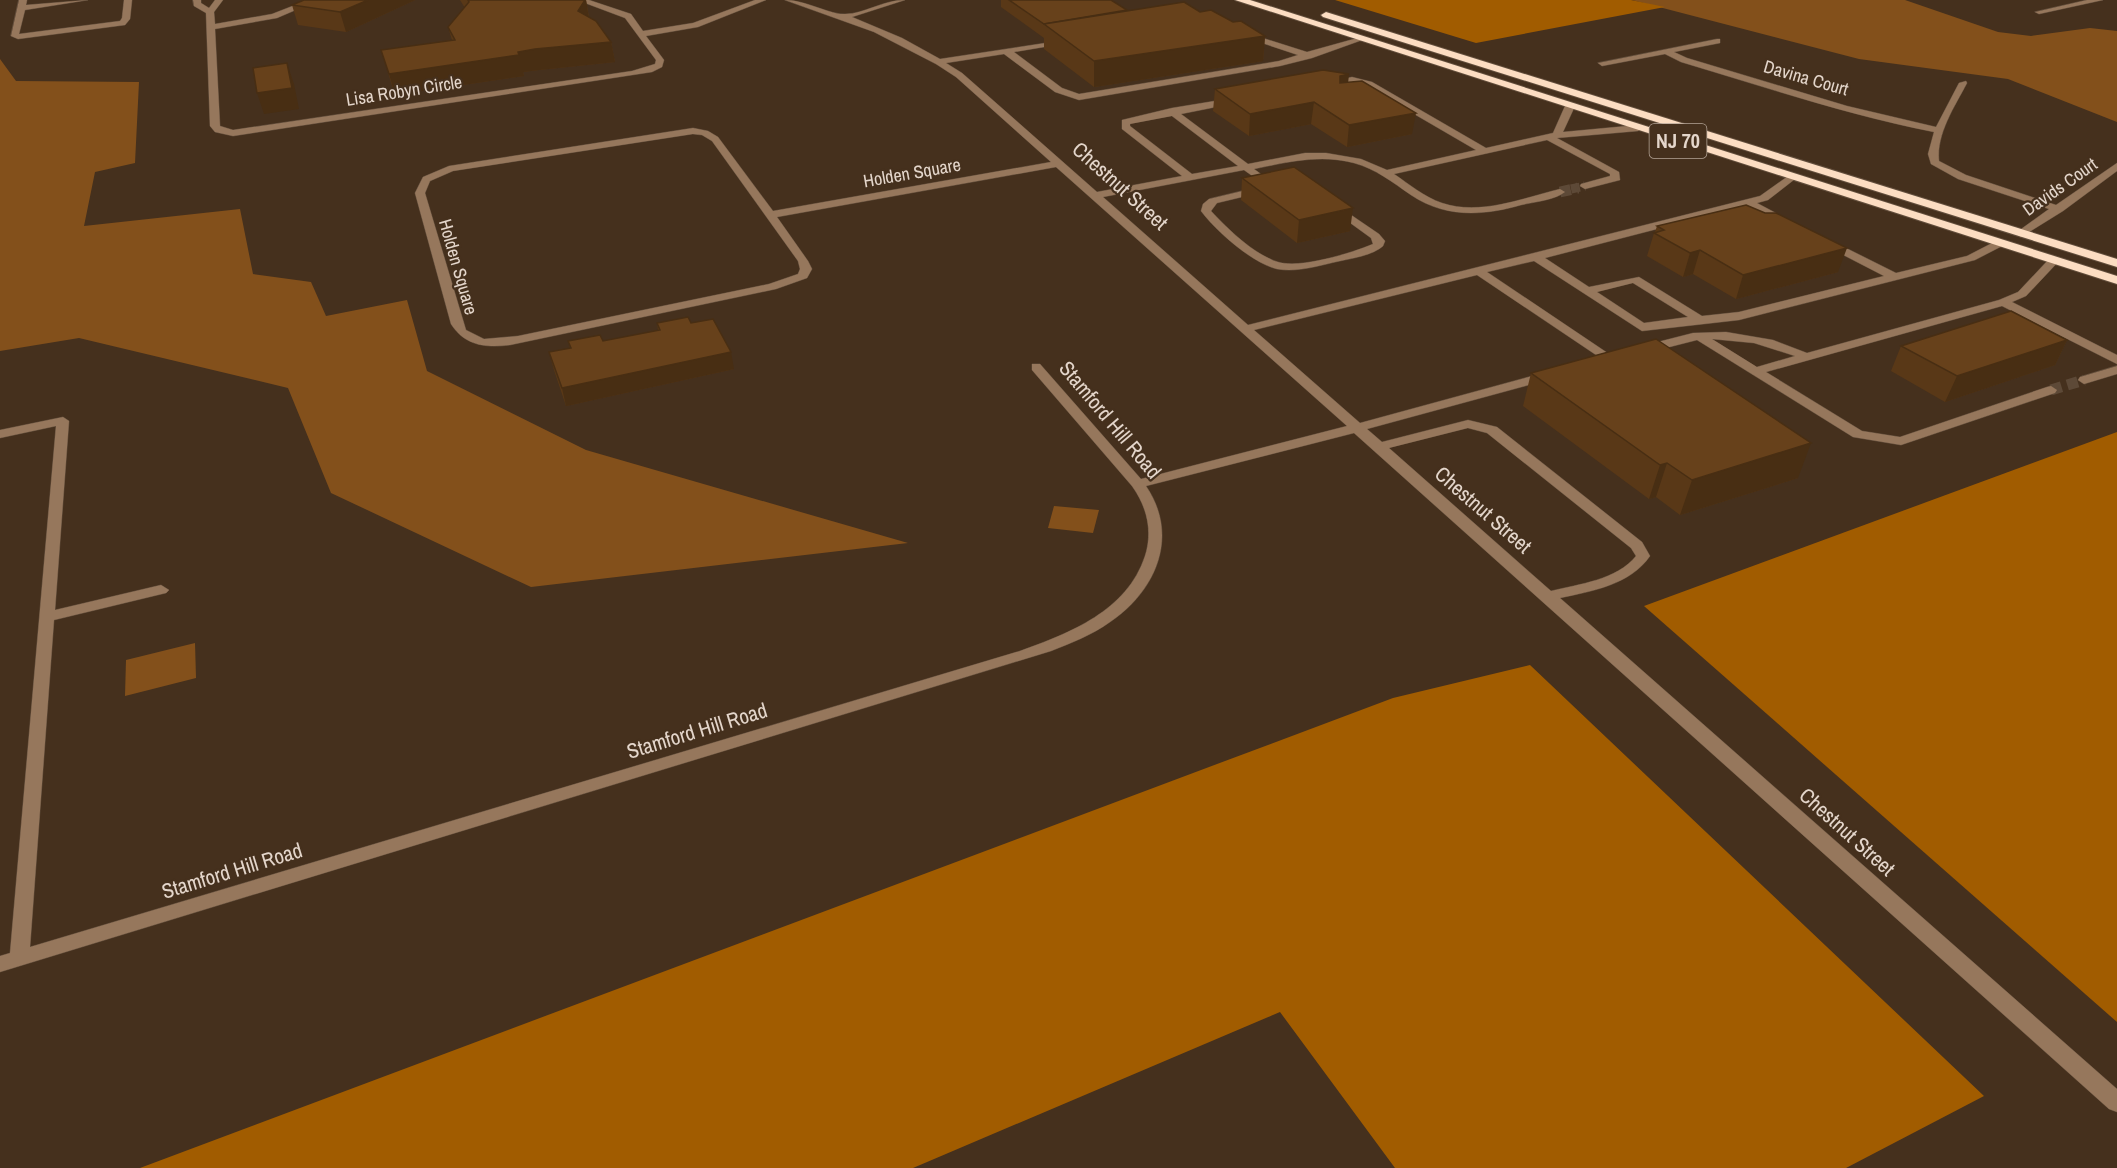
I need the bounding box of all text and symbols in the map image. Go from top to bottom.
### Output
street label: Davina Court [1761,54,1851,102]
street label: Lisa Robyn Circle [344,69,464,112]
road number: NJ 70 [1650,124,1706,158]
street label: Chestnut Street [1066,135,1175,237]
street label: Holden Square [861,152,963,193]
street label: Davids Court [2017,152,2102,222]
street label: Holden Square [433,216,484,318]
street label: Stamford Hill Road [1053,355,1168,485]
street label: Chestnut Street [1429,459,1538,560]
street label: Stamford Hill Road [623,695,771,766]
street label: Chestnut Street [1793,781,1902,883]
street label: Stamford Hill Road [158,835,306,906]

